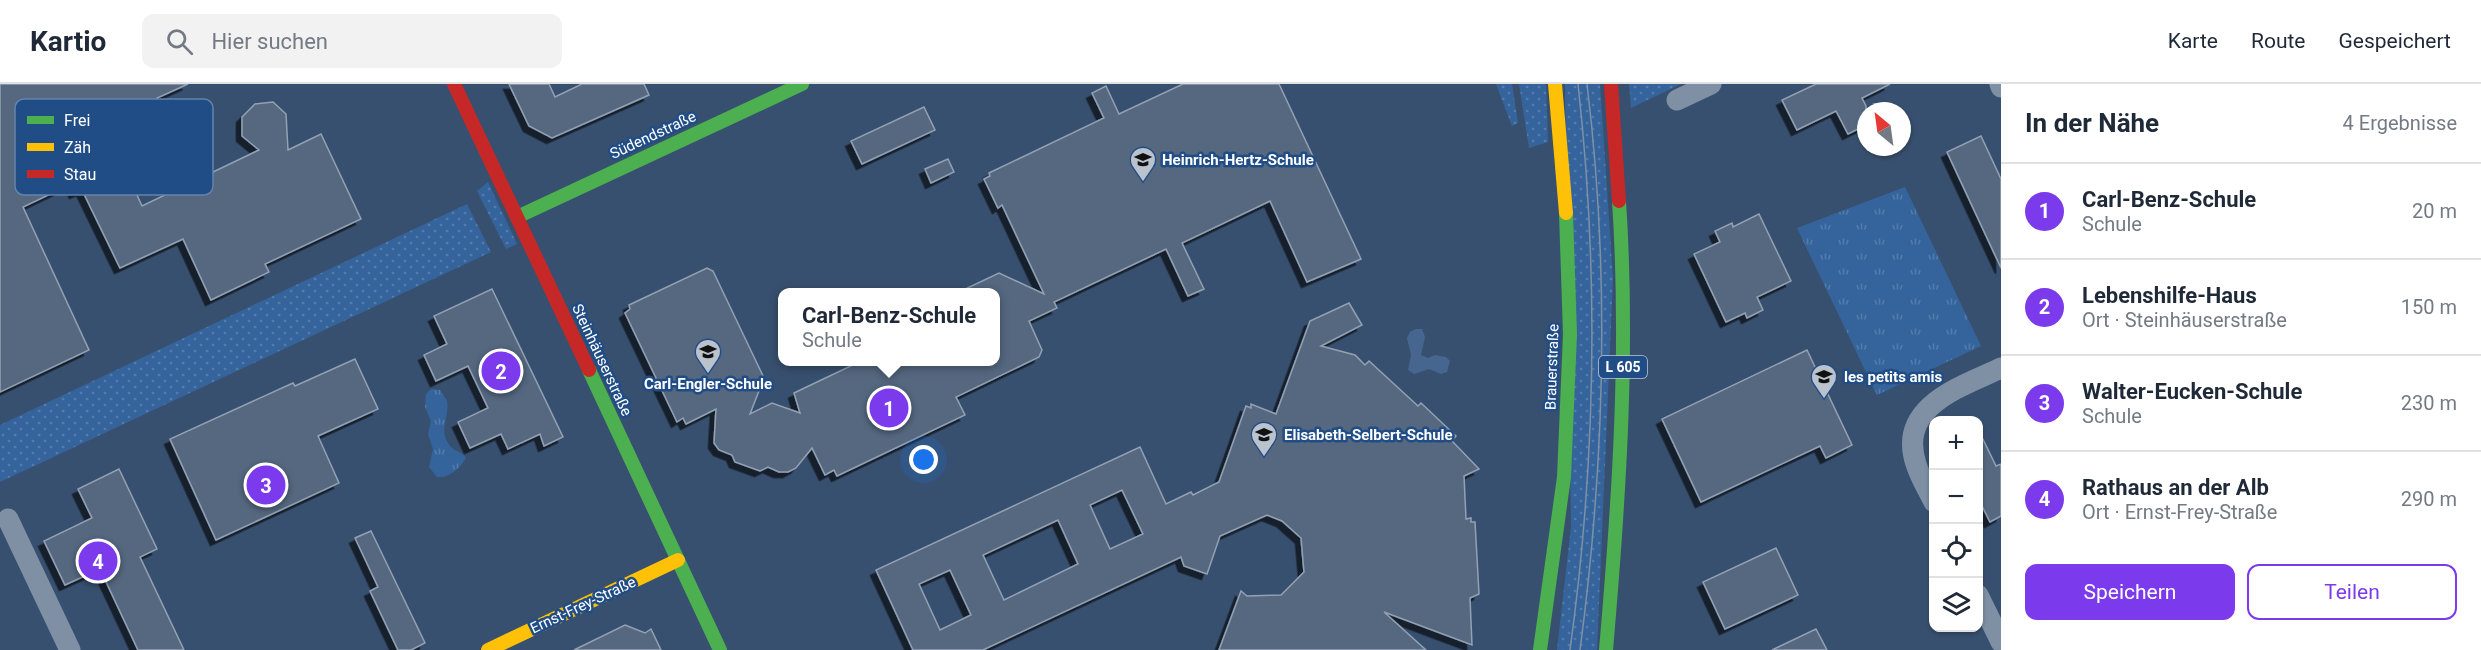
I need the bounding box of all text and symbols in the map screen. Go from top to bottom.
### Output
search box [142,14,562,68]
text: Kartio [30,25,106,58]
icon: search [163,25,196,58]
text: Hier suchen [211,29,328,54]
text: Karte [2168,29,2218,53]
text: Route [2251,29,2305,53]
text: Gespeichert [2338,29,2451,53]
legend [15,99,213,195]
north arrow [1857,102,1911,156]
street label: Südendstraße [607,107,699,163]
text: In der Nähe [2025,108,2159,138]
text: Frei [64,111,90,130]
text: 4 Ergebnisse [2343,111,2457,135]
text: Zäh [64,138,91,157]
school or university icon: Heinrich-Hertz-Schule [1128,145,1158,183]
place label: Heinrich-Hertz-Schule [1162,151,1314,169]
text: Stau [64,165,96,184]
text: Carl-Benz-Schule [2082,187,2256,212]
text: 1 [2039,199,2050,223]
text: 20 m [2412,199,2457,223]
text: Schule [2082,212,2142,236]
text: Lebenshilfe-Haus [2082,283,2257,308]
popup [778,288,1000,366]
text: 2 [2039,295,2050,319]
text: 150 m [2401,295,2457,319]
street label: Steinhäuserstraße [568,301,636,419]
text: Carl-Benz-Schule [802,303,976,328]
text: Ort · Steinhäuserstraße [2082,308,2287,332]
street label: Brauerstraße [1542,324,1562,410]
text: Schule [802,328,862,352]
school or university icon: Carl-Engler-Schule [693,337,723,375]
pin: 2 [482,348,520,394]
road number: L 605 [1599,356,1647,378]
school or university icon: les petits amis [1809,362,1839,400]
place label: les petits amis [1844,368,1943,386]
place label: Carl-Engler-Schule [644,375,772,393]
text: Walter-Eucken-Schule [2082,379,2302,404]
pin: 1 [870,386,908,430]
text: 3 [2039,391,2050,415]
text: 230 m [2401,391,2457,415]
text: Schule [2082,404,2142,428]
map controls [1929,416,1983,632]
button: + [1929,416,1983,470]
school or university icon: Elisabeth-Selbert-Schule [1249,420,1279,458]
place label: Elisabeth-Selbert-Schule [1284,426,1453,444]
your location [909,445,938,474]
pin: 3 [246,462,286,508]
button: − [1929,470,1983,524]
text: Rathaus an der Alb [2082,475,2269,500]
text: 4 [2039,487,2050,511]
text: 290 m [2401,487,2457,511]
text: Ort · Ernst-Frey-Straße [2082,500,2277,524]
button: locate [1929,524,1983,578]
pin: 4 [78,538,118,584]
button: Speichern [2025,564,2235,620]
button: Teilen [2247,564,2457,620]
street label: Ernst-Frey-Straße [527,573,639,637]
button: layers [1929,578,1983,632]

